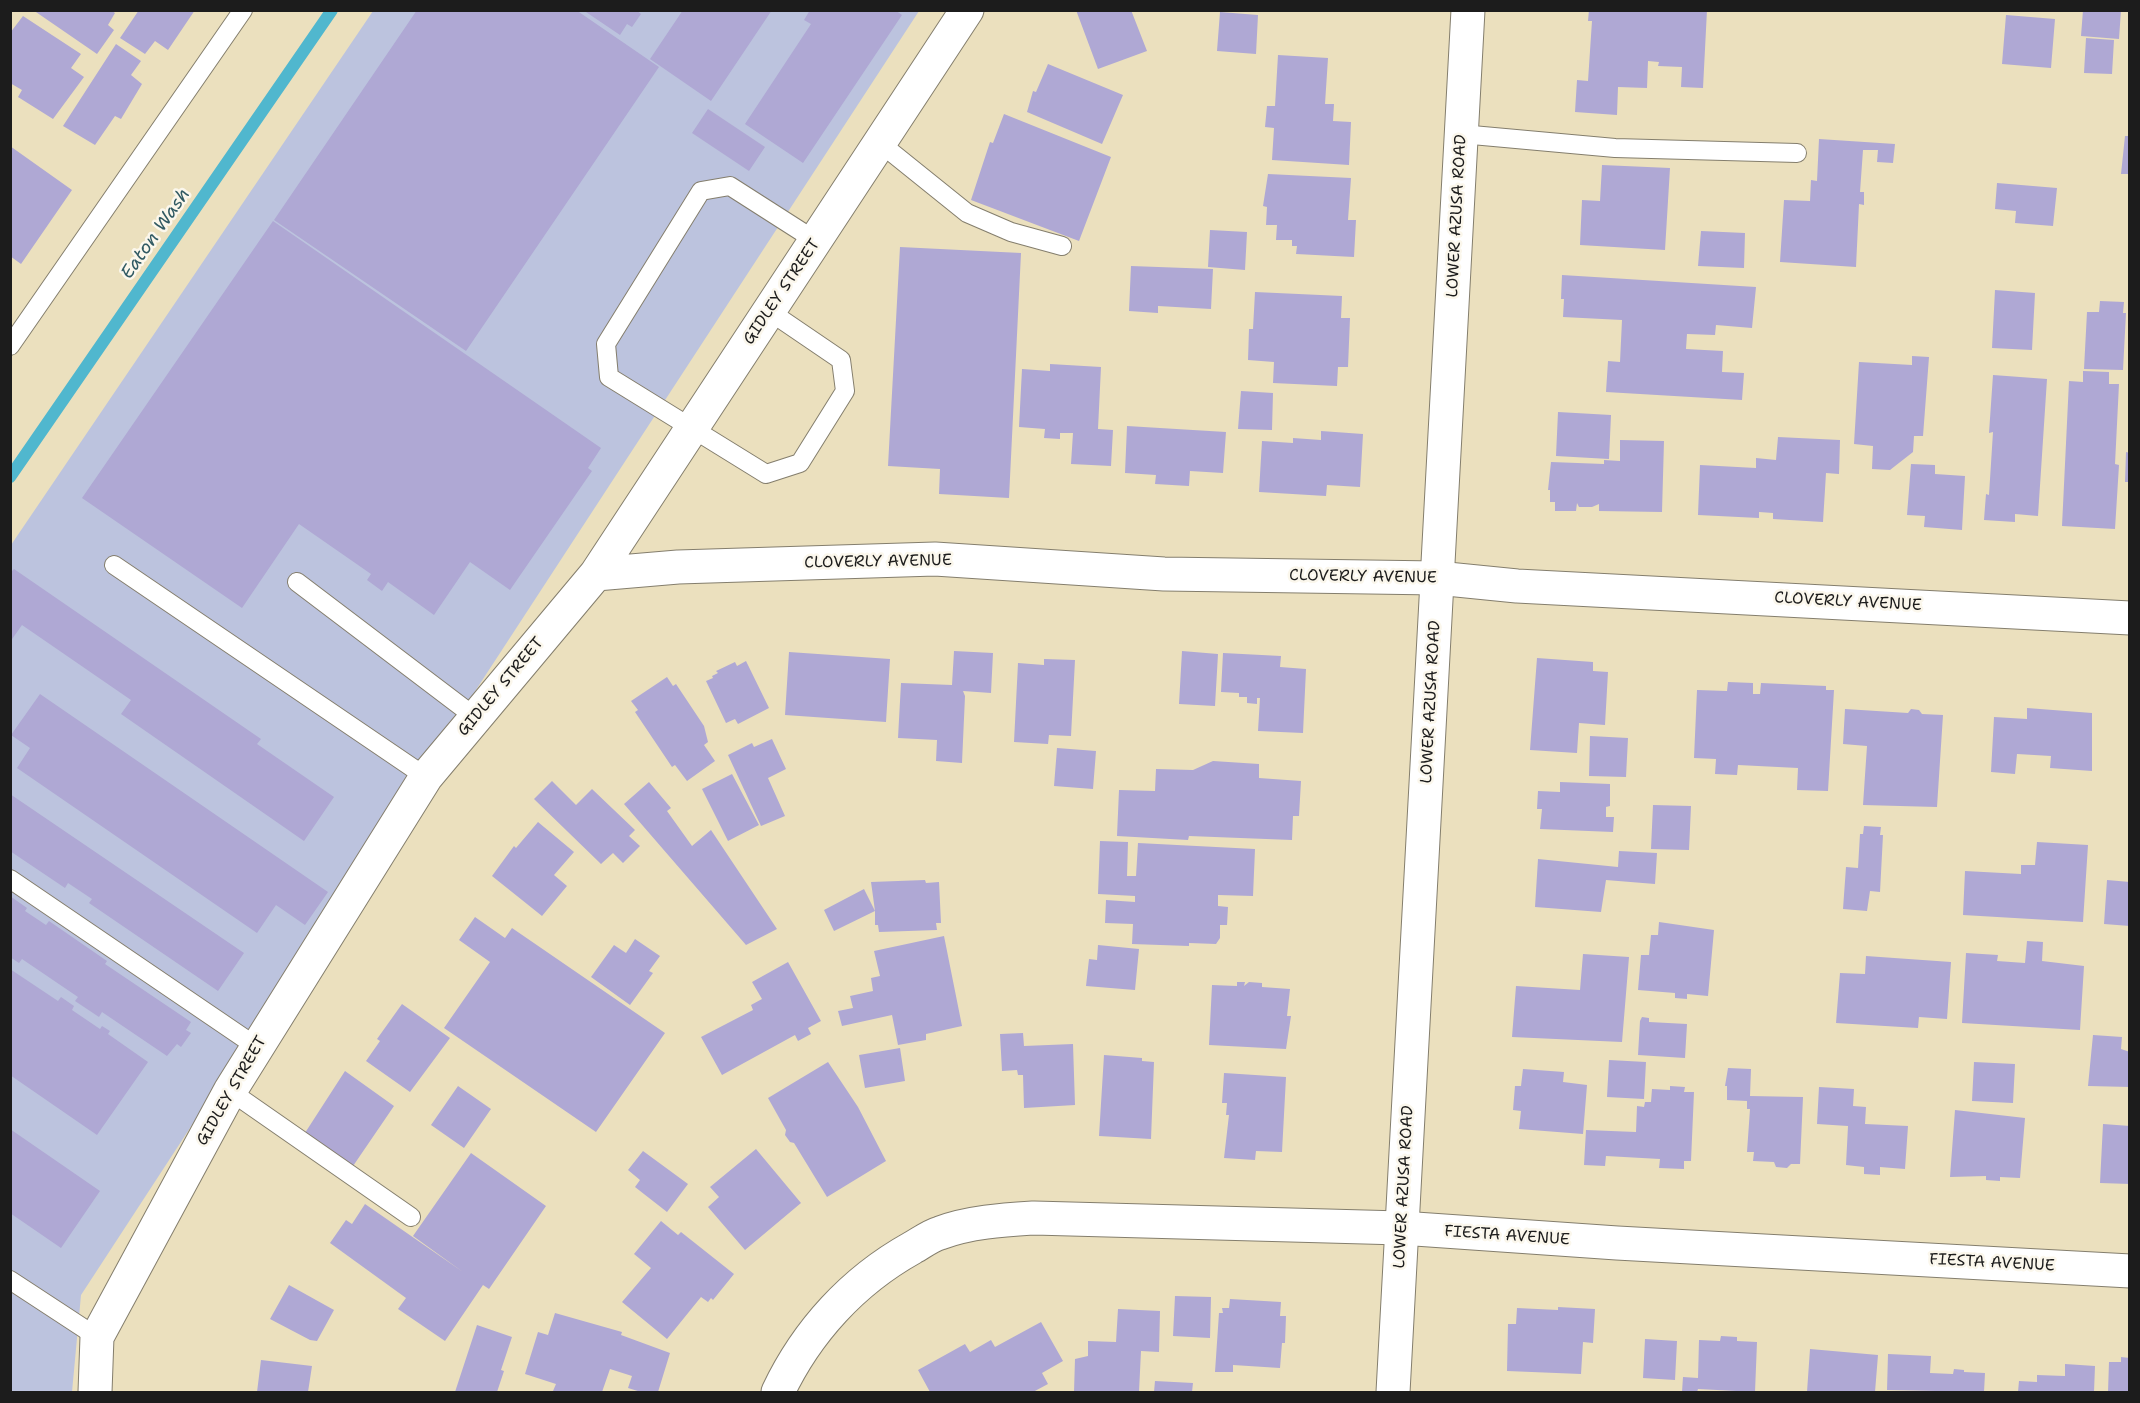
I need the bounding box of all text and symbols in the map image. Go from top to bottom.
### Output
street label: LOWER AZUSA ROAD [1443,134,1471,298]
water label: Eaton Wash [117,185,195,283]
street label: GIDLEY STREET [740,236,824,348]
street label: CLOVERLY AVENUE [804,551,952,573]
street label: CLOVERLY AVENUE [1289,566,1437,588]
street label: CLOVERLY AVENUE [1774,589,1922,615]
street label: LOWER AZUSA ROAD [1417,620,1445,784]
street label: GIDLEY STREET [454,634,548,740]
street label: GIDLEY STREET [193,1033,271,1149]
street label: LOWER AZUSA ROAD [1390,1105,1418,1269]
street label: FIESTA AVENUE [1444,1222,1570,1250]
street label: FIESTA AVENUE [1929,1250,2055,1276]

